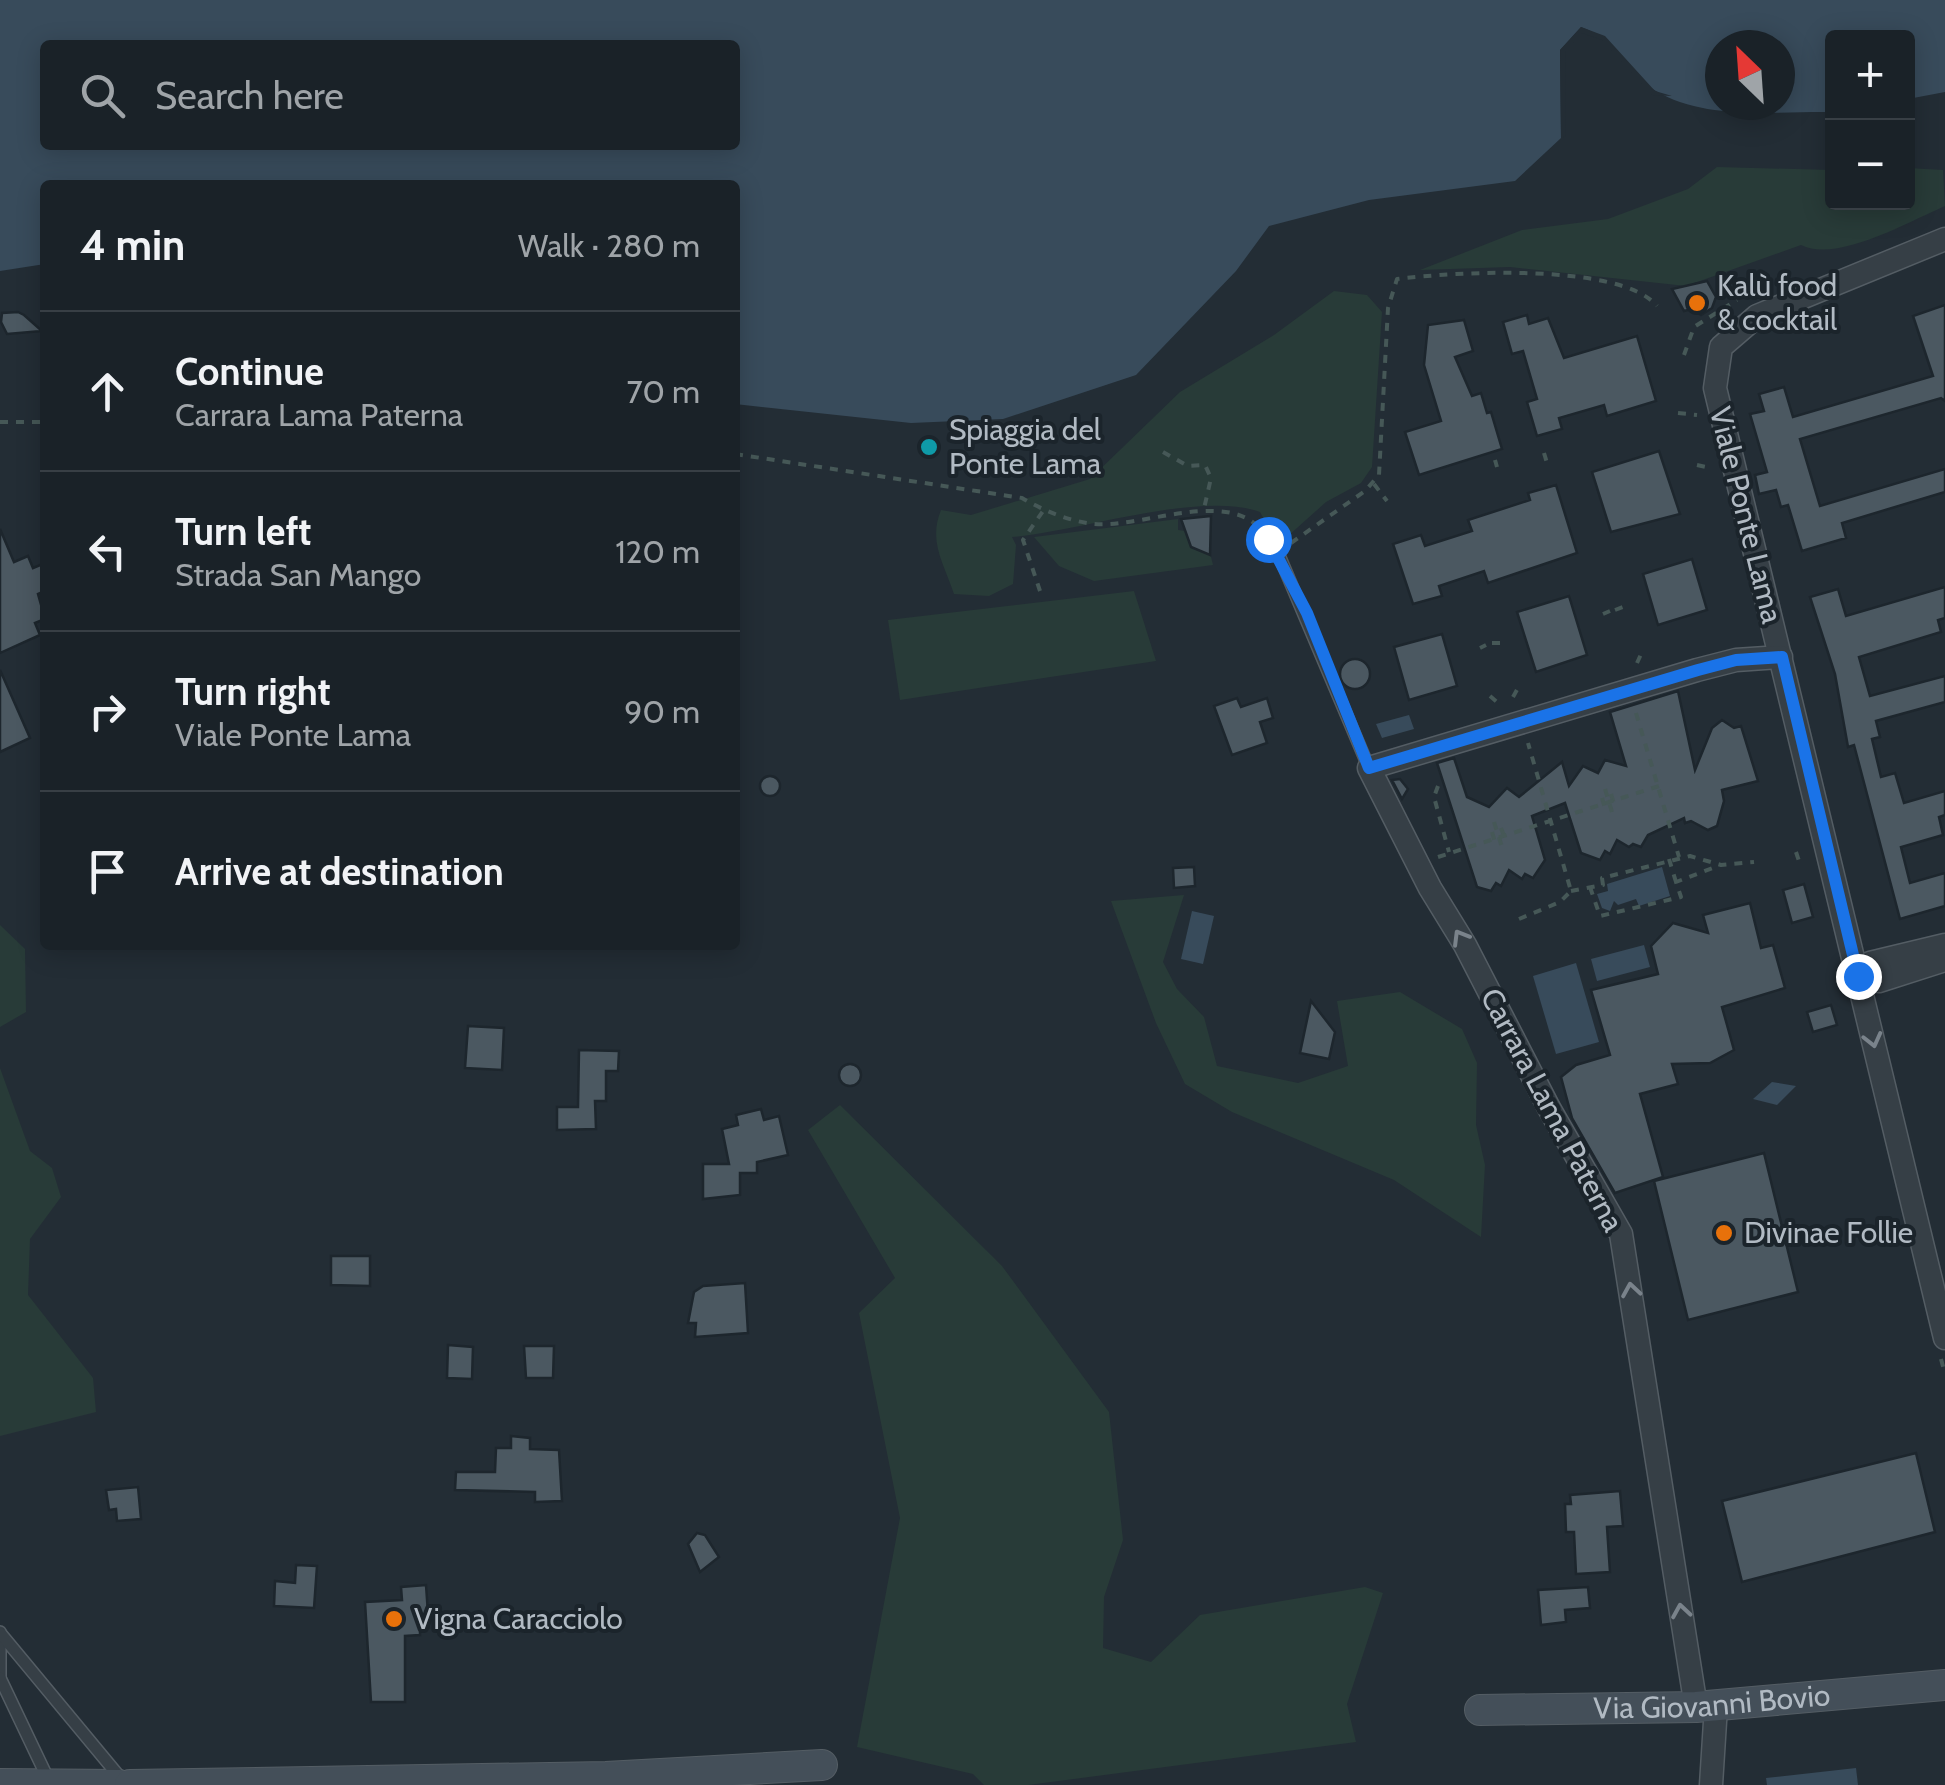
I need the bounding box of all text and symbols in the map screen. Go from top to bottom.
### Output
north arrow [1705,30,1795,120]
map controls [1825,30,1915,210]
button: + [1825,30,1915,120]
search box [40,40,740,150]
icon: search [75,68,130,123]
text: Search here [155,72,344,119]
button: − [1825,120,1915,210]
text: 4 min [80,219,185,271]
text: Walk · 280 m [518,226,700,265]
place label: Kalù food & cocktail [1717,267,1837,338]
marker: Kalù food & cocktail [1686,292,1708,314]
text: Continue [175,348,324,395]
icon: ahead [80,364,135,419]
text: 70 m [627,372,700,411]
text: Carrara Lama Paterna [175,395,463,434]
street label: Viale Ponte Lama [1702,403,1791,627]
place label: Spiaggia del Ponte Lama [949,411,1102,482]
marker: Spiaggia del Ponte Lama [918,436,940,458]
text: Turn left [175,508,311,555]
route start [1246,517,1292,563]
icon: left [80,524,135,579]
text: 120 m [615,532,700,571]
text: Strada San Mango [175,555,421,594]
text: Turn right [175,668,331,715]
icon: right [80,684,135,739]
text: 90 m [624,692,700,731]
text: Viale Ponte Lama [175,715,411,754]
icon: arrive [80,844,135,899]
text: Arrive at destination [175,848,504,895]
one-way arrow [1453,930,1472,948]
route end [1836,954,1882,1000]
street label: Carrara Lama Paterna [1473,982,1632,1238]
one-way arrow [1861,1031,1882,1048]
place label: Divinae Follie [1744,1214,1913,1251]
marker: Divinae Follie [1713,1222,1735,1244]
one-way arrow [1621,1282,1642,1298]
place label: Vigna Caracciolo [414,1600,623,1637]
one-way arrow [1671,1603,1692,1619]
marker: Vigna Caracciolo [383,1608,405,1630]
street label: Via Giovanni Bovio [1593,1676,1832,1726]

